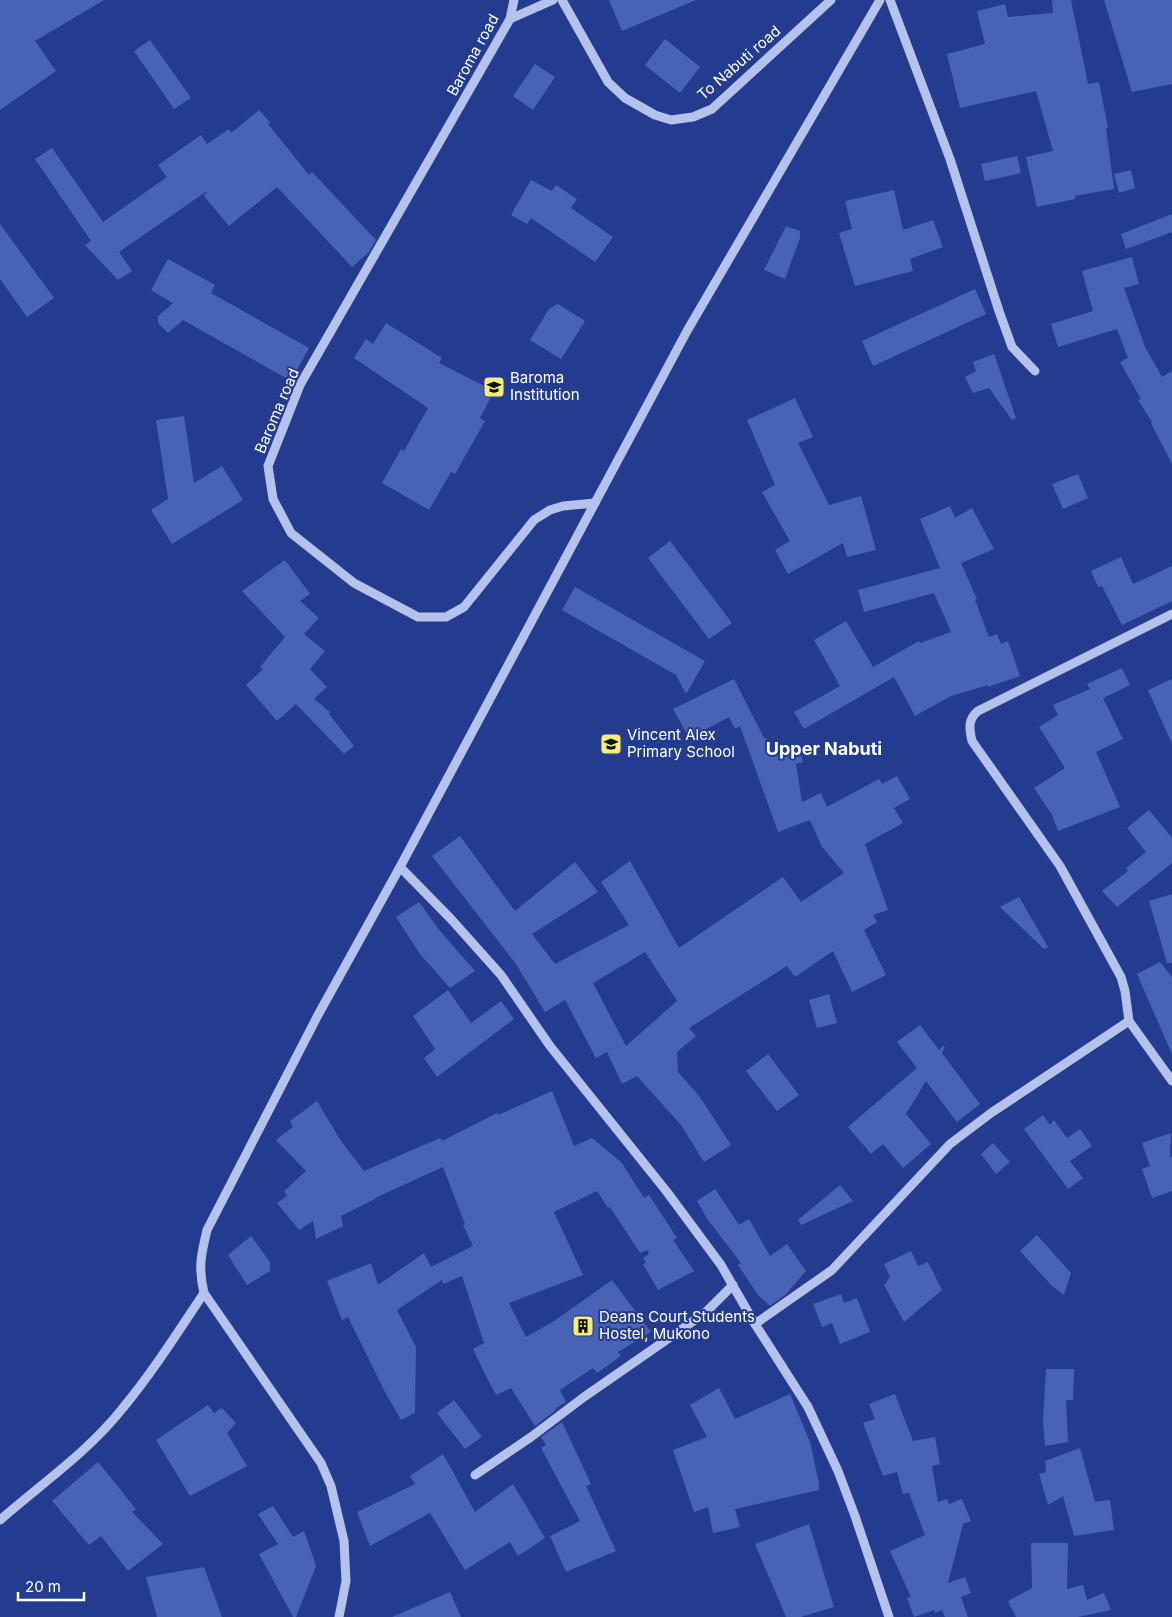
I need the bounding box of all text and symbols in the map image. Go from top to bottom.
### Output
street label: Baroma road [442,11,503,99]
street label: To Nabuti road [693,21,784,104]
street label: Baroma road [250,365,303,456]
place label: Baroma Institution [510,368,580,404]
school or university icon: Baroma Institution [482,375,506,399]
place label: Vincent Alex Primary School [627,725,735,761]
school or university icon: Vincent Alex Primary School [599,732,623,756]
district label: Upper Nabuti [766,738,882,759]
place label: Deans Court Students Hostel, Mukono [599,1307,755,1343]
building icon: Deans Court Students Hostel, Mukono [571,1314,595,1338]
scale bar [18,1570,84,1602]
text: 20 m [25,1577,61,1596]

